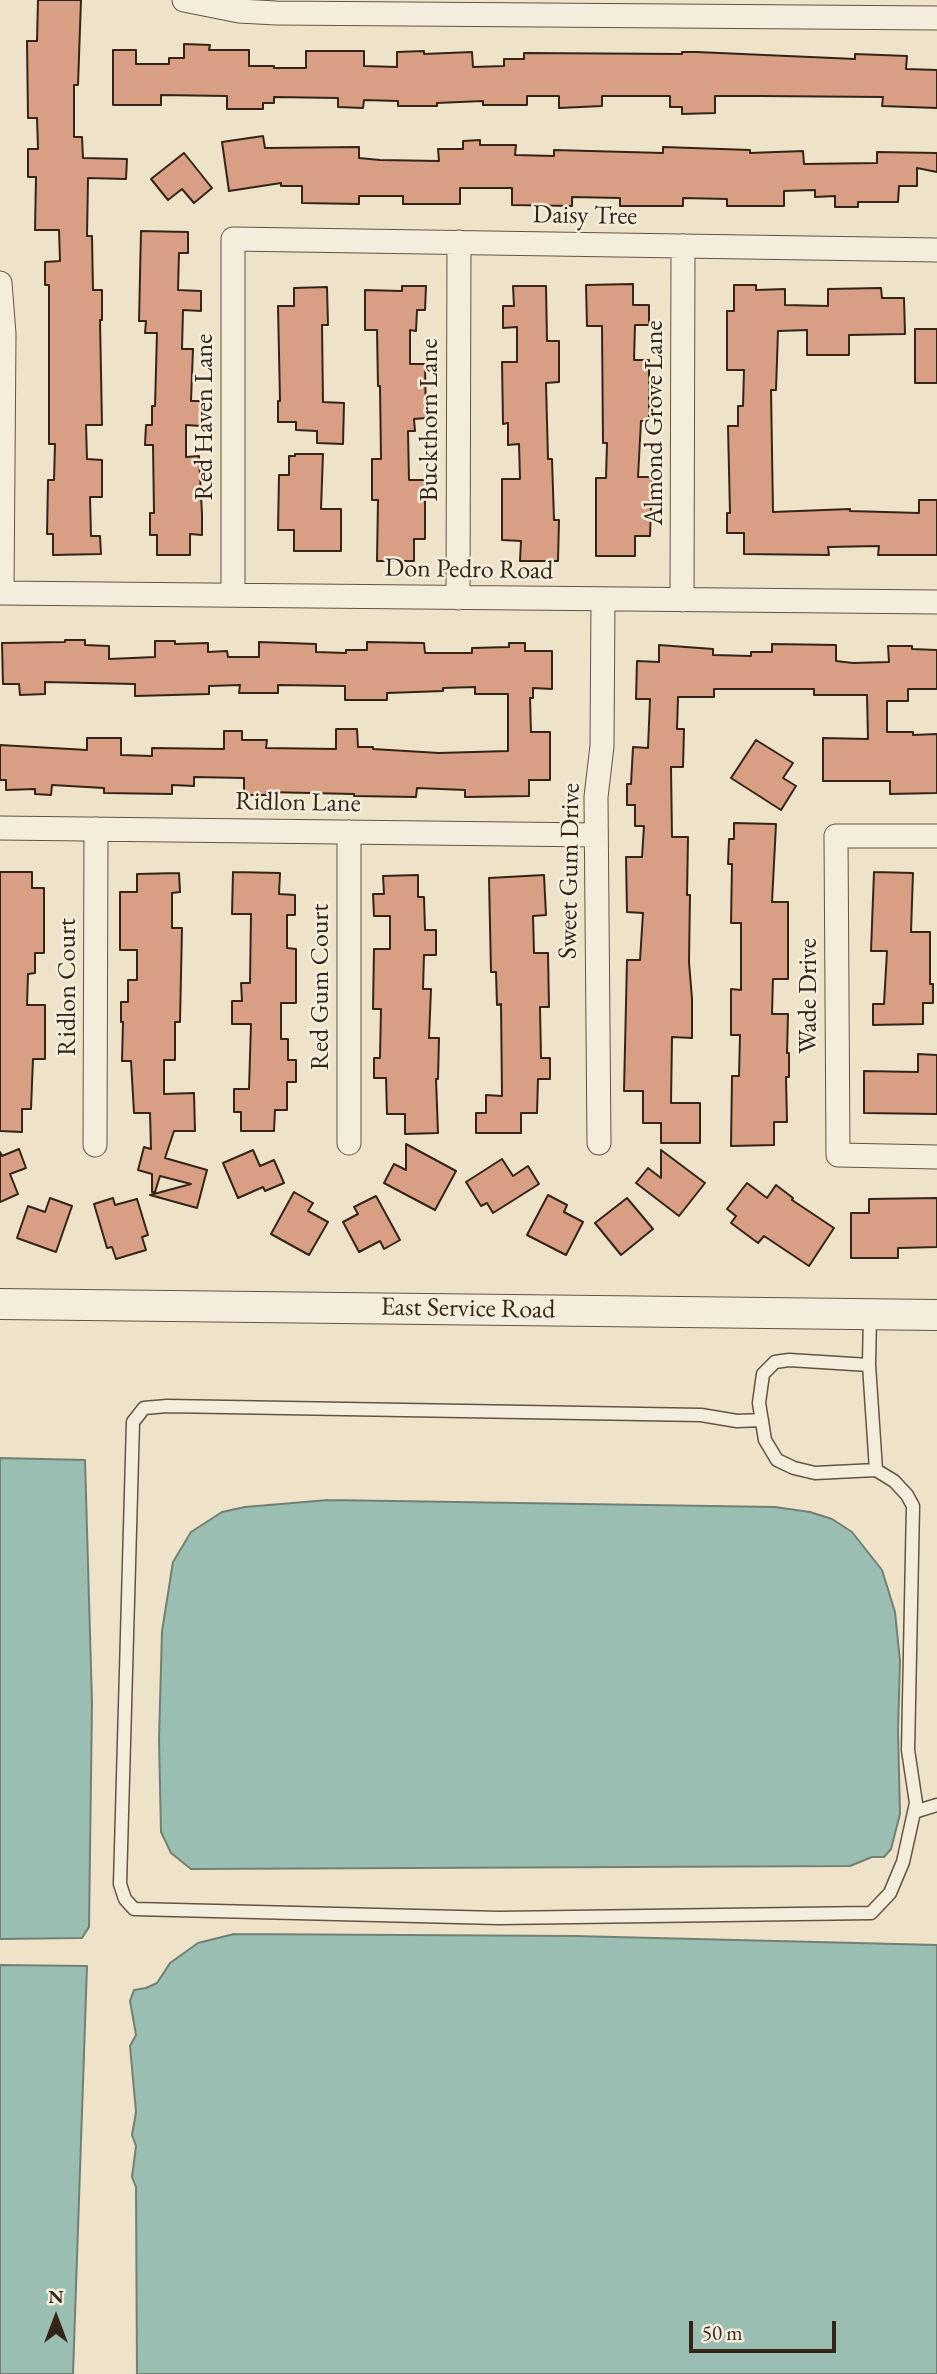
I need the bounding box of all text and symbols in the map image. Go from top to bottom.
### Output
street label: Daisy Tree [532,199,638,233]
street label: Almond Grove Lane [639,320,671,526]
street label: Red Haven Lane [189,334,221,500]
street label: Buckthorn Lane [414,338,446,502]
street label: Don Pedro Road [384,553,554,587]
street label: Sweet Gum Drive [553,783,587,959]
street label: Ridlon Lane [235,786,361,820]
street label: Red Gum Court [305,904,337,1070]
street label: Ridlon Court [52,918,84,1056]
street label: Wade Drive [793,938,825,1054]
street label: East Service Road [380,1292,556,1326]
north arrow [21,2283,91,2353]
text: N [48,2284,64,2309]
scale bar [692,2308,839,2352]
text: 50 m [702,2319,743,2346]

